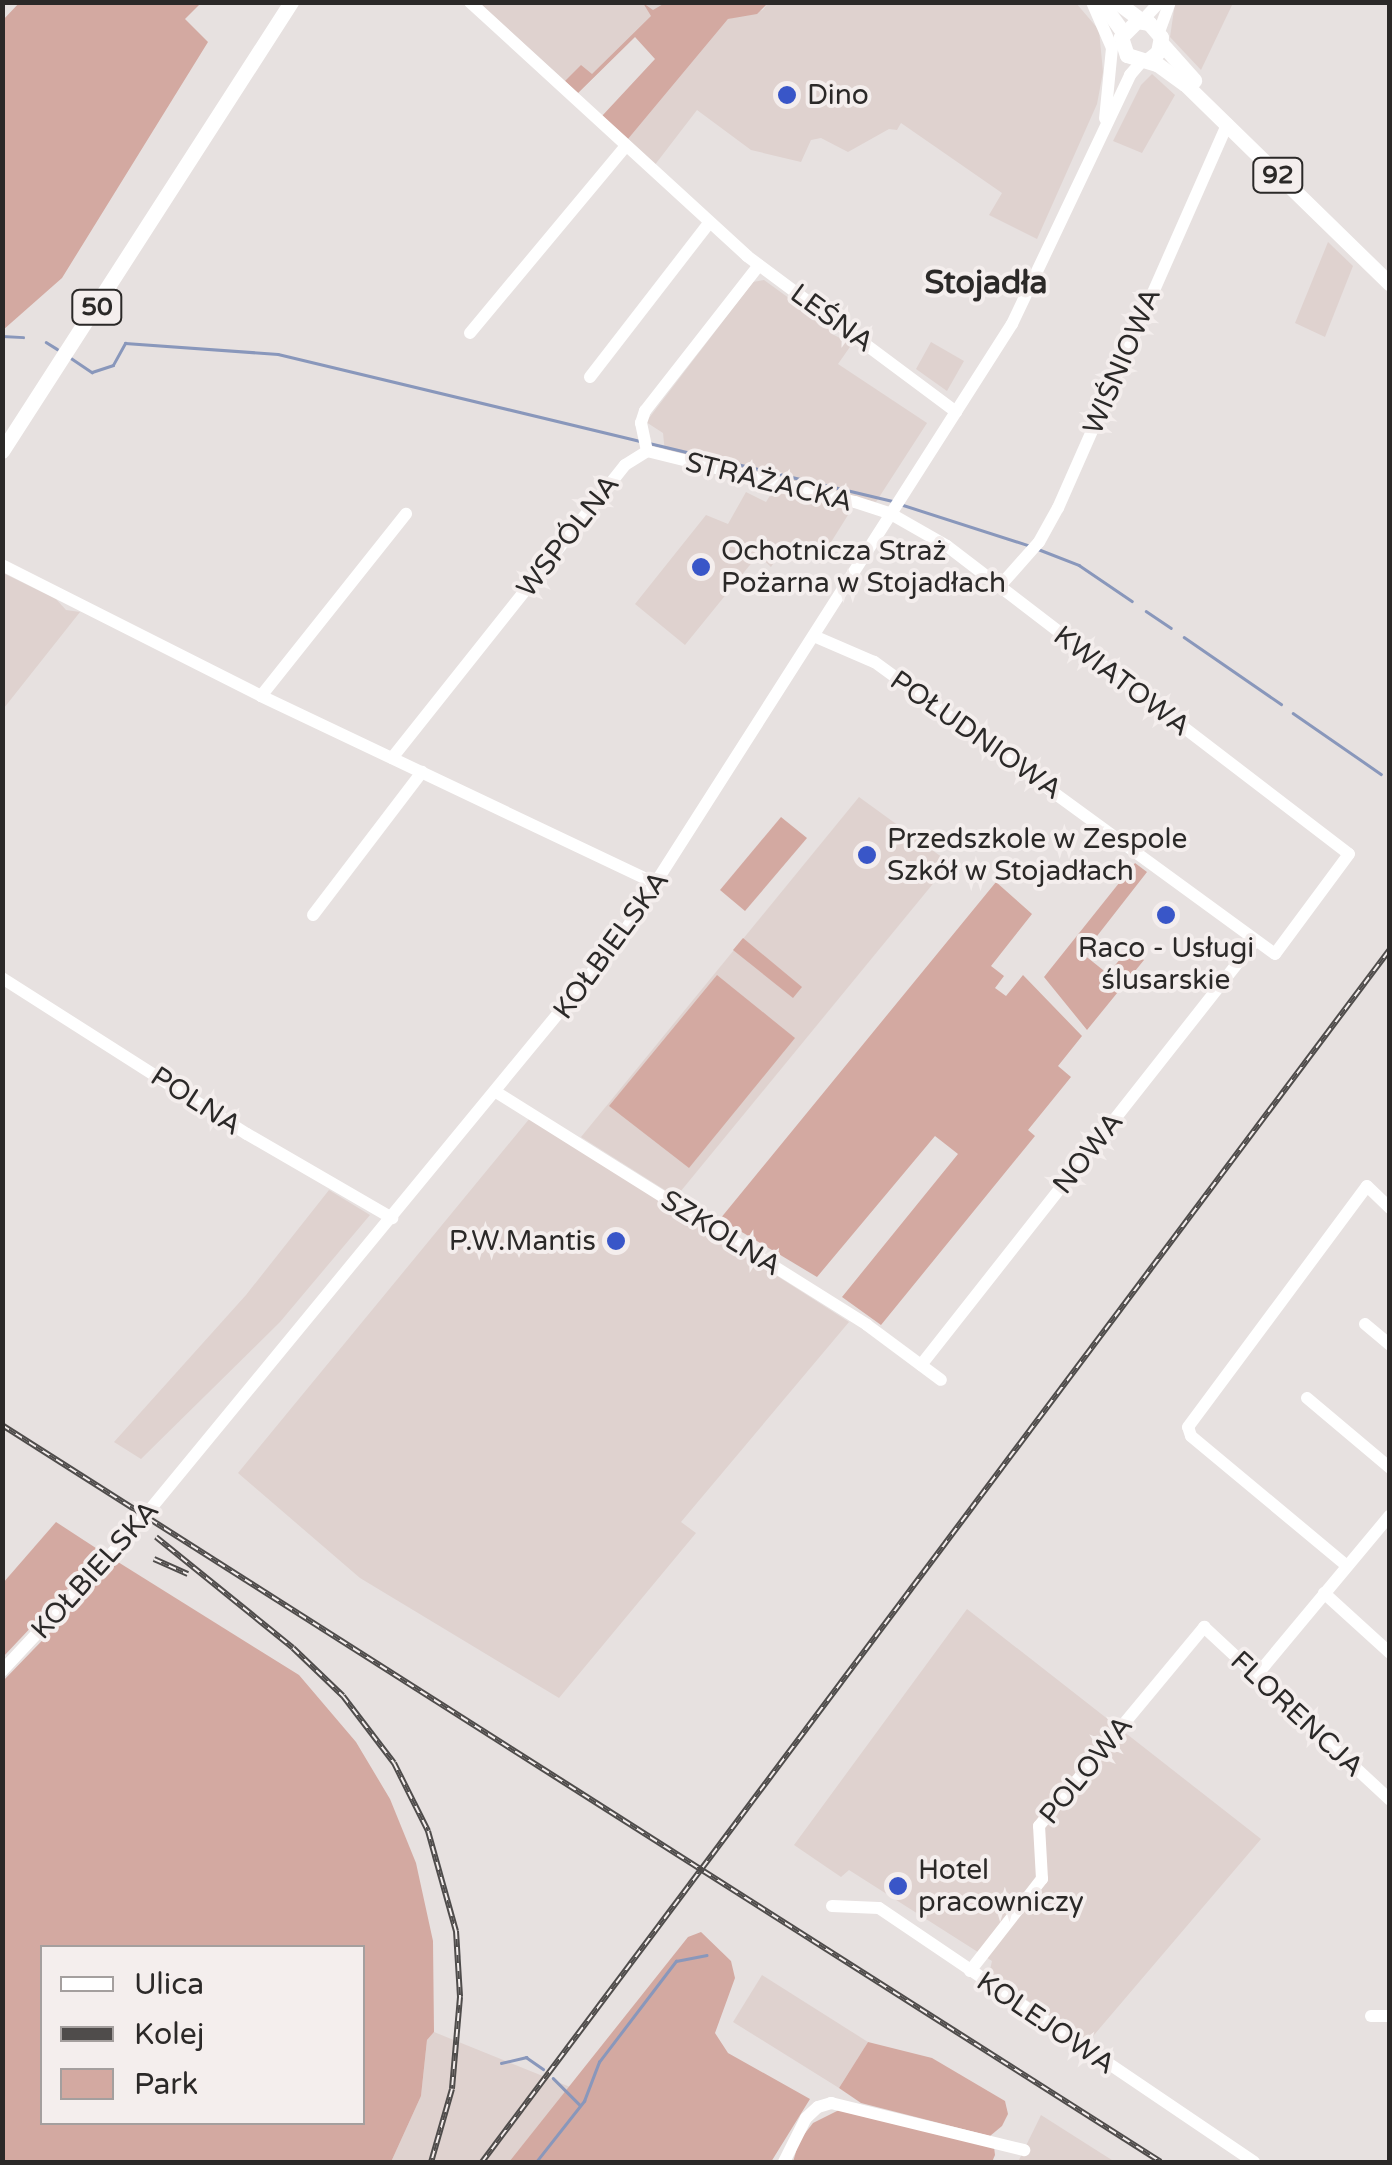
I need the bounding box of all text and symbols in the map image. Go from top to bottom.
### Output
place label: Dino [807,78,869,112]
marker: Dino [776,84,798,106]
road number: 92 [1250,155,1306,195]
district label: Stojadła [924,264,1048,302]
street label: LEŚNA [784,277,880,359]
street label: WIŚNIOWA [1076,283,1168,439]
road number: 50 [70,287,124,327]
street label: STRAŻACKA [682,445,856,519]
street label: WSPÓLNA [510,468,626,604]
place label: Ochotnicza Straż Pożarna w Stojadłach [721,534,1006,600]
marker: Ochotnicza Straż Pożarna w Stojadłach [690,556,712,578]
street label: KWIATOWA [1047,619,1197,743]
street label: POŁUDNIOWA [884,663,1068,807]
place label: Przedszkole w Zespole Szkół w Stojadłach [887,822,1187,888]
marker: Przedszkole w Zespole Szkół w Stojadłach [856,844,878,866]
street label: KOŁBIELSKA [546,864,676,1026]
marker: Raco - Usługi ślusarskie [1155,904,1177,926]
place label: Raco - Usługi ślusarskie [1078,931,1254,997]
street label: POLNA [144,1059,248,1143]
street label: NOWA [1046,1105,1130,1201]
street label: SZKOLNA [655,1183,787,1283]
place label: P.W.Mantis [449,1224,596,1258]
marker: P.W.Mantis [605,1230,627,1252]
street label: KOŁBIELSKA [24,1494,166,1646]
street label: FLORENCJA [1224,1644,1370,1784]
street label: POLOWA [1032,1709,1140,1831]
place label: Hotel pracowniczy [918,1853,1084,1919]
marker: Hotel pracowniczy [887,1875,909,1897]
legend [40,1945,365,2125]
street label: KOLEJOWA [970,1964,1122,2082]
text: Ulica [134,1966,204,2003]
text: Kolej [134,2016,204,2053]
text: Park [134,2066,198,2103]

